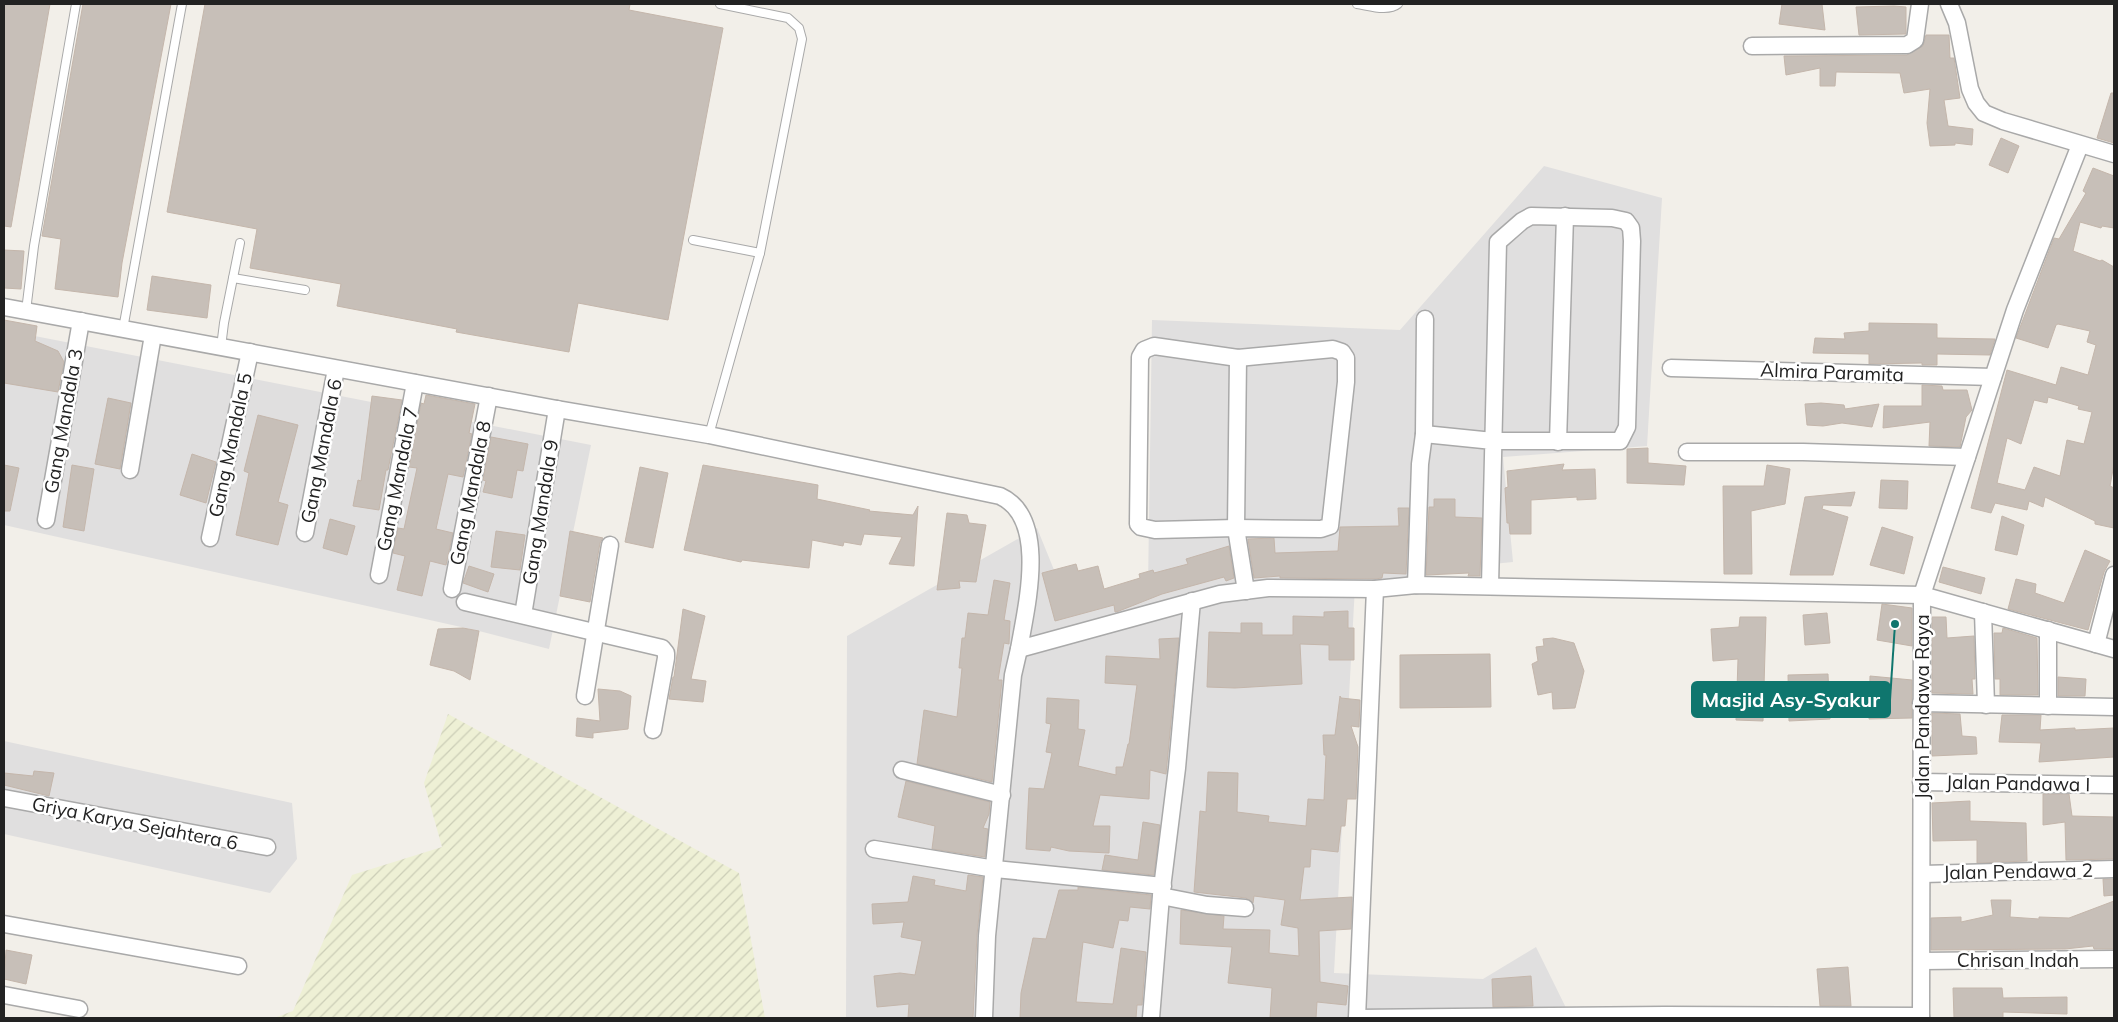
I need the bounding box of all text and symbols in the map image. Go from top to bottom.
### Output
street label: Gang Mandala 3 [38,347,88,495]
street label: Almira Paramita [1760,358,1904,386]
street label: Gang Mandala 5 [203,371,257,519]
street label: Gang Mandala 6 [295,377,347,525]
street label: Gang Mandala 7 [371,405,423,553]
street label: Gang Mandala 8 [444,419,496,567]
street label: Gang Mandala 9 [517,438,563,586]
street label: Jalan Pandawa Raya [1910,614,1934,800]
callout: Masjid Asy-Syakur [1692,682,1890,717]
text: Masjid Asy-Syakur [1702,687,1880,712]
street label: Jalan Pandawa I [1946,770,2090,796]
street label: Griya Karya Sejahtera 6 [30,791,240,855]
street label: Jalan Pendawa 2 [1943,858,2093,884]
street label: Chrisan Indah [1957,948,2079,972]

